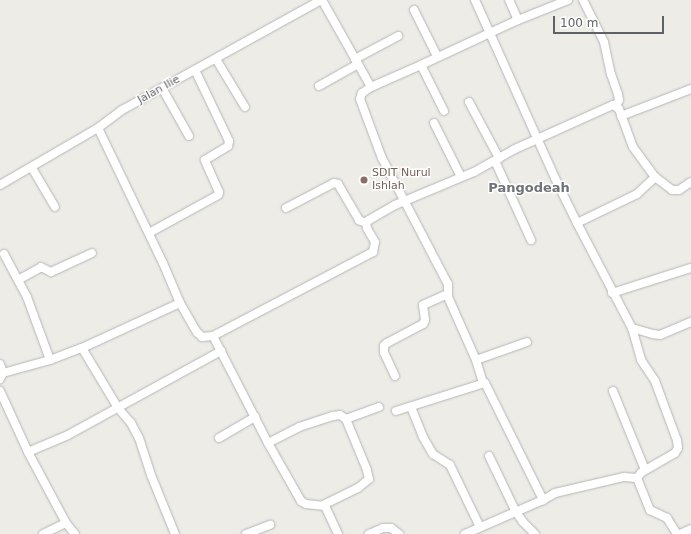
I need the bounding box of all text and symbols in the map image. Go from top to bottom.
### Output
scale bar [555,8,666,34]
text: 100 m [560,16,598,30]
street label: Jalan Ilie [136,73,182,107]
place label: SDIT Nurul Ishlah [372,167,431,193]
marker: SDIT Nurul Ishlah [359,175,369,185]
district label: Pangodeah [488,180,570,196]

